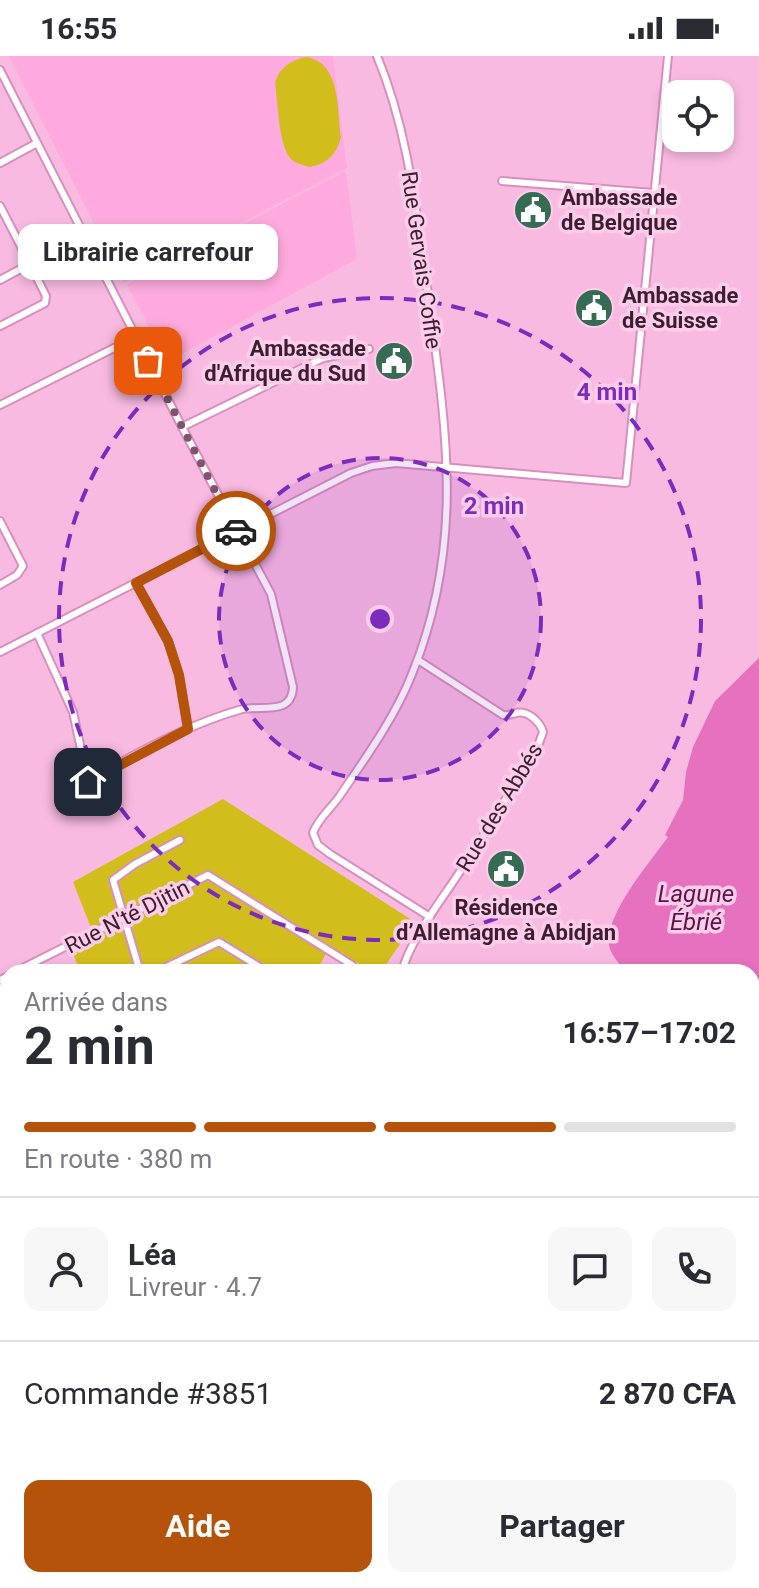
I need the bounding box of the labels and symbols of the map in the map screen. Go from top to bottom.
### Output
street label: Rue Gervais Coffie [397,170,446,350]
place label: Ambassade de Belgique [561,185,678,235]
public building icon: Ambassade de Belgique [512,189,554,231]
callout: Librairie carrefour [18,225,278,281]
place label: Ambassade de Suisse [622,283,738,333]
public building icon: Ambassade de Suisse [573,287,615,329]
pin [114,327,182,395]
place label: Ambassade d'Afrique du Sud [204,336,366,386]
public building icon: Ambassade d'Afrique du Sud [373,340,415,382]
text: 4 min [577,378,637,406]
courier [196,491,276,571]
text: 2 min [464,492,524,520]
centre of rings [366,605,394,633]
street label: Rue des Abbés [451,738,548,876]
pin [54,748,122,816]
public building icon: Résidence d’Allemagne à Abidjan [485,848,527,890]
street label: Rue N'té Djitin [61,874,194,959]
water label: Lagune Ébrié [658,880,734,936]
place label: Résidence d’Allemagne à Abidjan [396,895,616,945]

